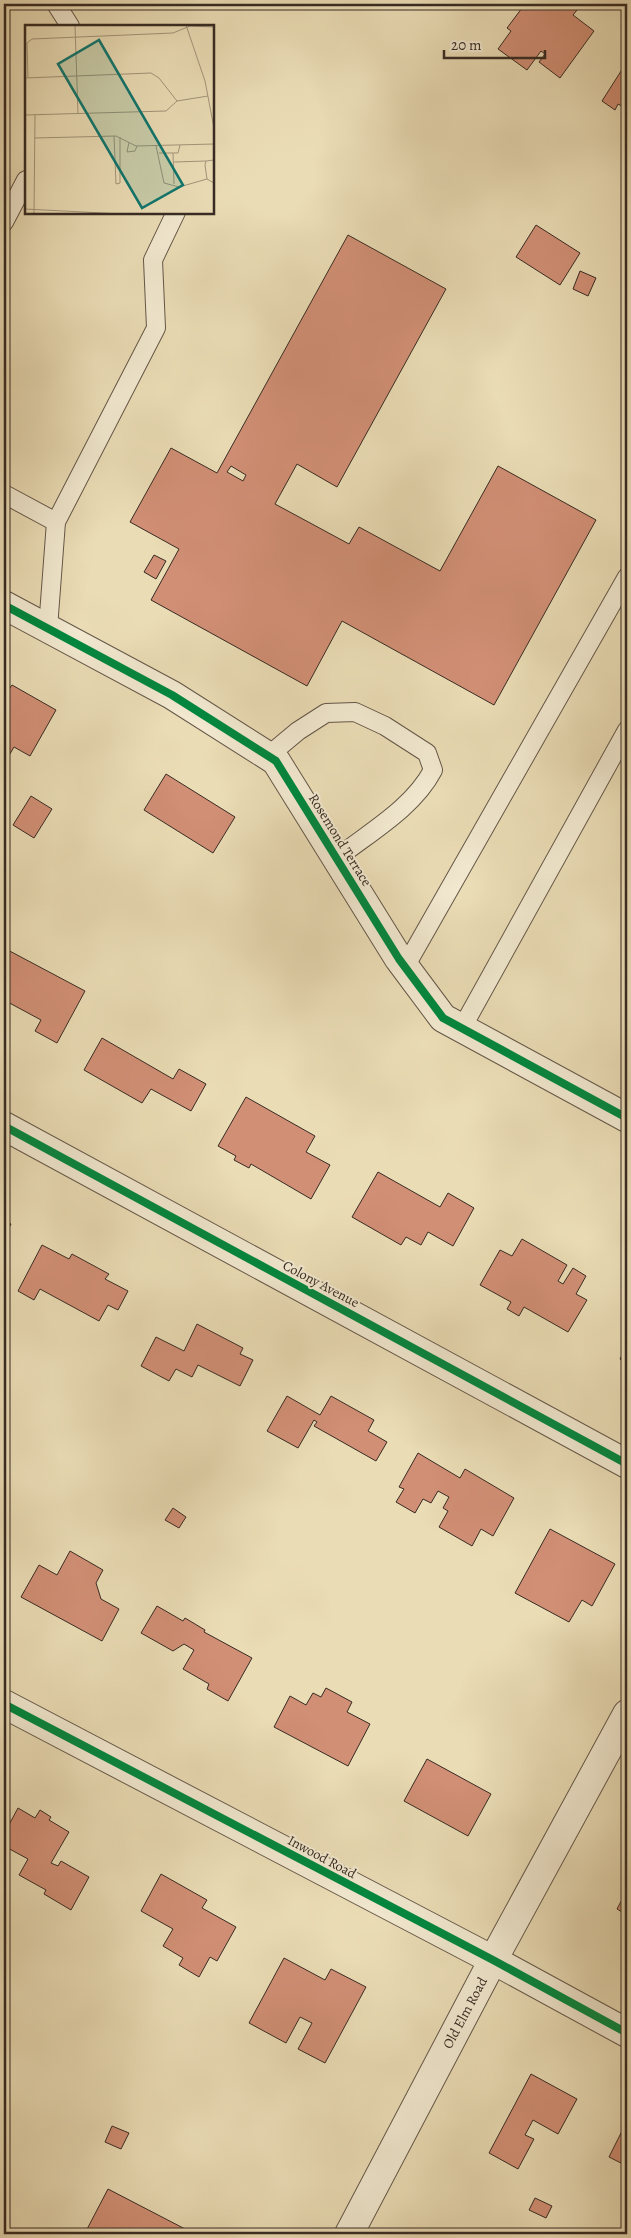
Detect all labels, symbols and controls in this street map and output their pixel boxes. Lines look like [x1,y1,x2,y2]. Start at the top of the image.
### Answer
inset map [25,25,214,214]
scale bar [444,28,545,60]
text: 20 m [451,35,482,55]
street label: Rosemond Terrace [304,790,376,890]
street label: Colony Avenue [279,1256,363,1312]
street label: Inwood Road [284,1831,360,1883]
street label: Old Elm Road [438,1973,492,2052]

